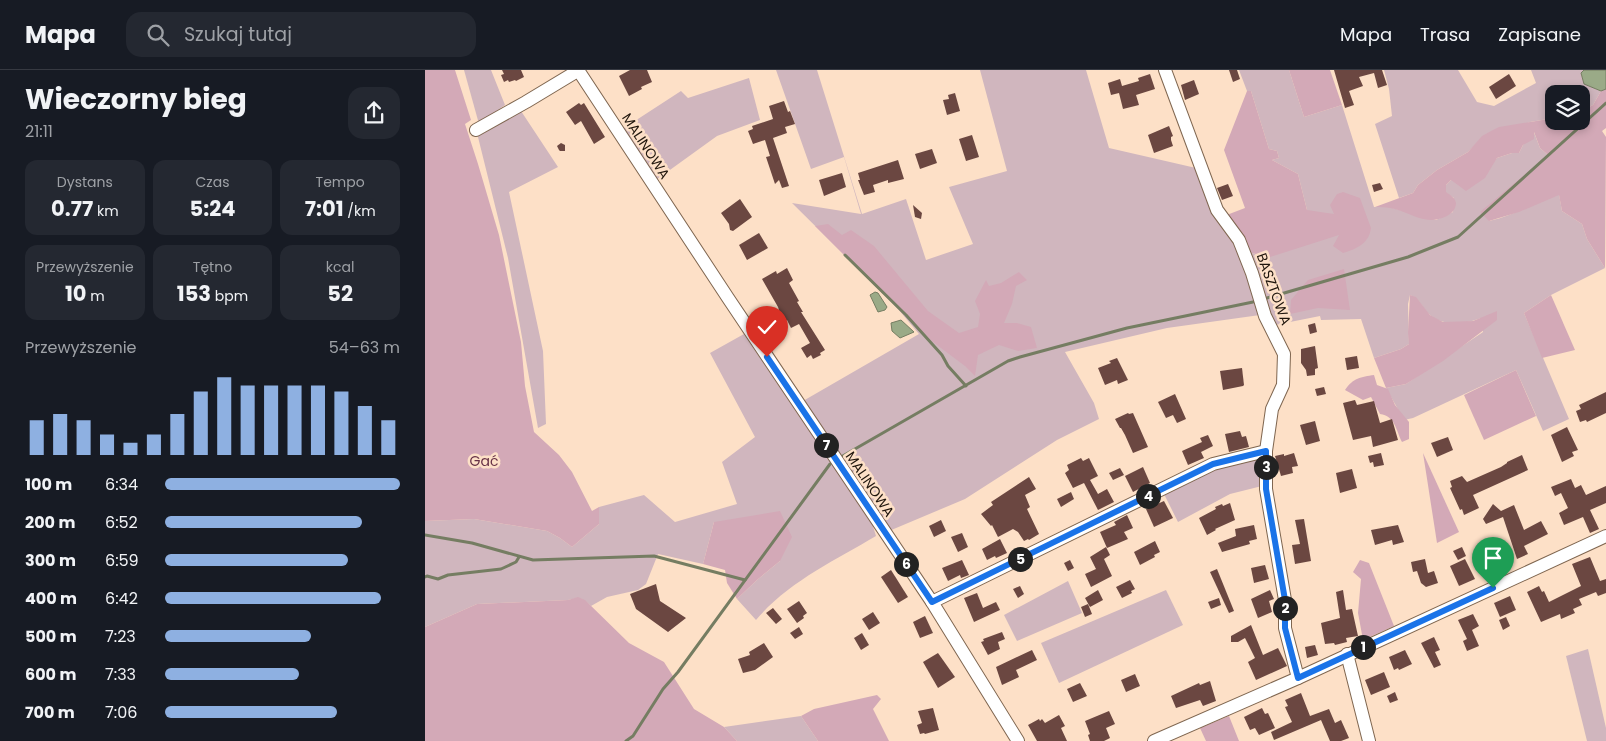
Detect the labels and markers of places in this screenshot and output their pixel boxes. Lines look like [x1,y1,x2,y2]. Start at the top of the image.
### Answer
pin [746,306,788,357]
pin: 7 [813,432,839,458]
pin: 3 [1253,454,1279,480]
pin: 4 [1135,484,1161,508]
pin [1472,537,1514,588]
pin: 5 [1007,546,1033,572]
pin: 6 [893,552,919,576]
pin: 2 [1273,596,1297,620]
pin: 1 [1351,634,1375,660]

